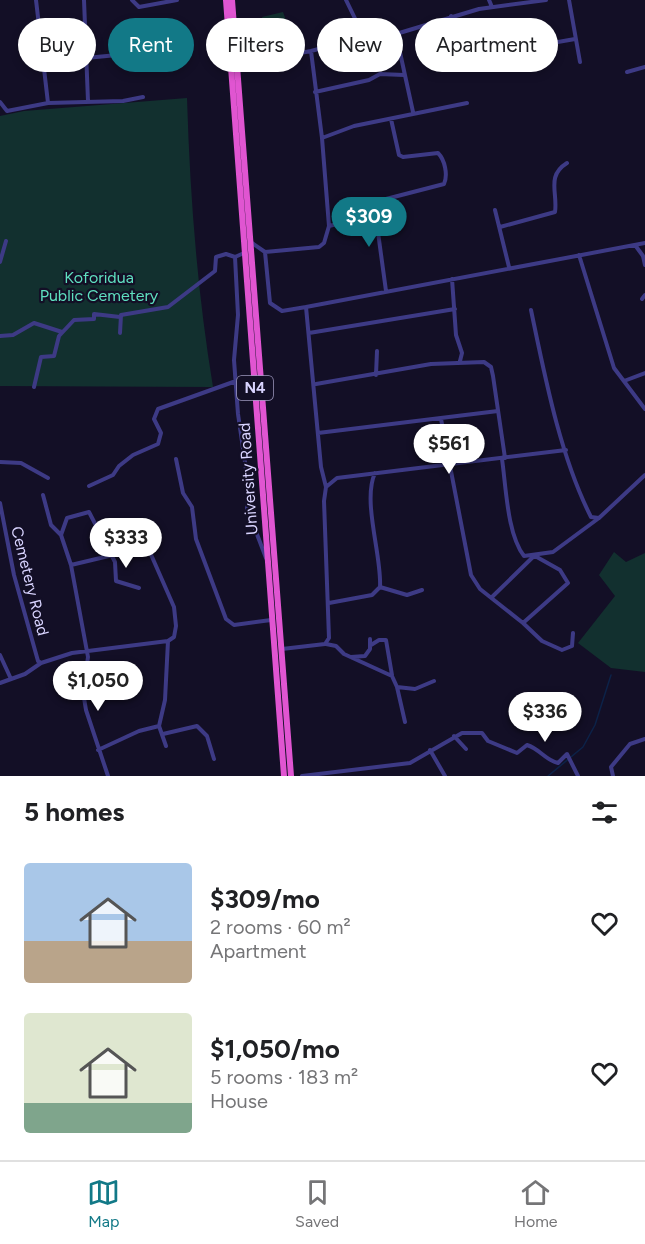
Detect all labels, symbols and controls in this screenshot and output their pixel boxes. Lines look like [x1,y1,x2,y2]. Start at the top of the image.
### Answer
chip: Buy [18,18,96,72]
chip: Rent [108,18,194,72]
chip: Filters [206,18,305,72]
chip: New [317,18,403,72]
chip: Apartment [415,18,558,72]
pin: $309 [333,197,405,248]
text: $309 [346,204,392,228]
park label: Koforidua Public Cemetery [40,268,159,305]
road number: N4 [237,376,273,400]
street label: University Road [235,422,261,536]
pin: $561 [413,424,485,475]
text: $561 [428,431,470,455]
pin: $333 [90,518,162,569]
street label: Cemetery Road [7,524,53,638]
text: $333 [104,525,148,549]
pin: $1,050 [49,661,147,712]
text: $1,050 [67,668,129,692]
pin: $336 [509,692,581,743]
text: $336 [523,699,567,723]
text: 5 homes [24,796,124,828]
icon: filters [588,796,621,829]
text: $309/mo [210,883,320,915]
icon: home [72,887,144,959]
icon: heart [588,907,621,940]
text: 2 rooms · 60 m² [210,915,351,939]
text: Apartment [210,939,307,963]
text: $1,050/mo [210,1033,340,1065]
icon: home [72,1037,144,1109]
icon: heart [588,1057,621,1090]
text: 5 rooms · 183 m² [210,1065,358,1089]
text: House [210,1089,268,1113]
tab: Map [87,1176,120,1231]
tab: Saved [295,1176,339,1231]
tab: Home [514,1176,558,1231]

